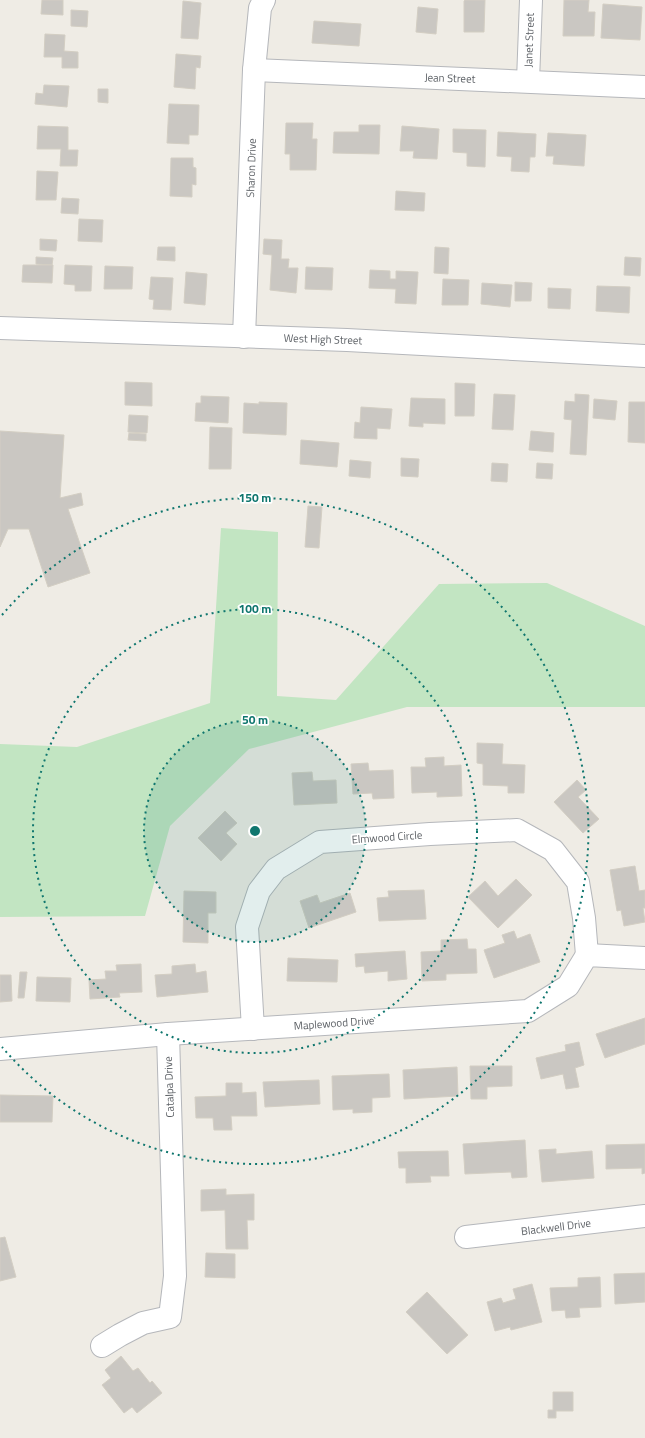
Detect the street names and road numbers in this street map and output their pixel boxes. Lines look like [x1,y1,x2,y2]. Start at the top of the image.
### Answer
street label: Janet Street [520,12,538,68]
street label: Jean Street [424,69,476,87]
street label: Sharon Drive [242,138,260,198]
street label: West High Street [283,330,363,348]
street label: Elmwood Circle [351,827,423,847]
street label: Maplewood Drive [293,1012,375,1034]
street label: Catalpa Drive [160,1056,178,1118]
street label: Blackwell Drive [520,1215,592,1239]

